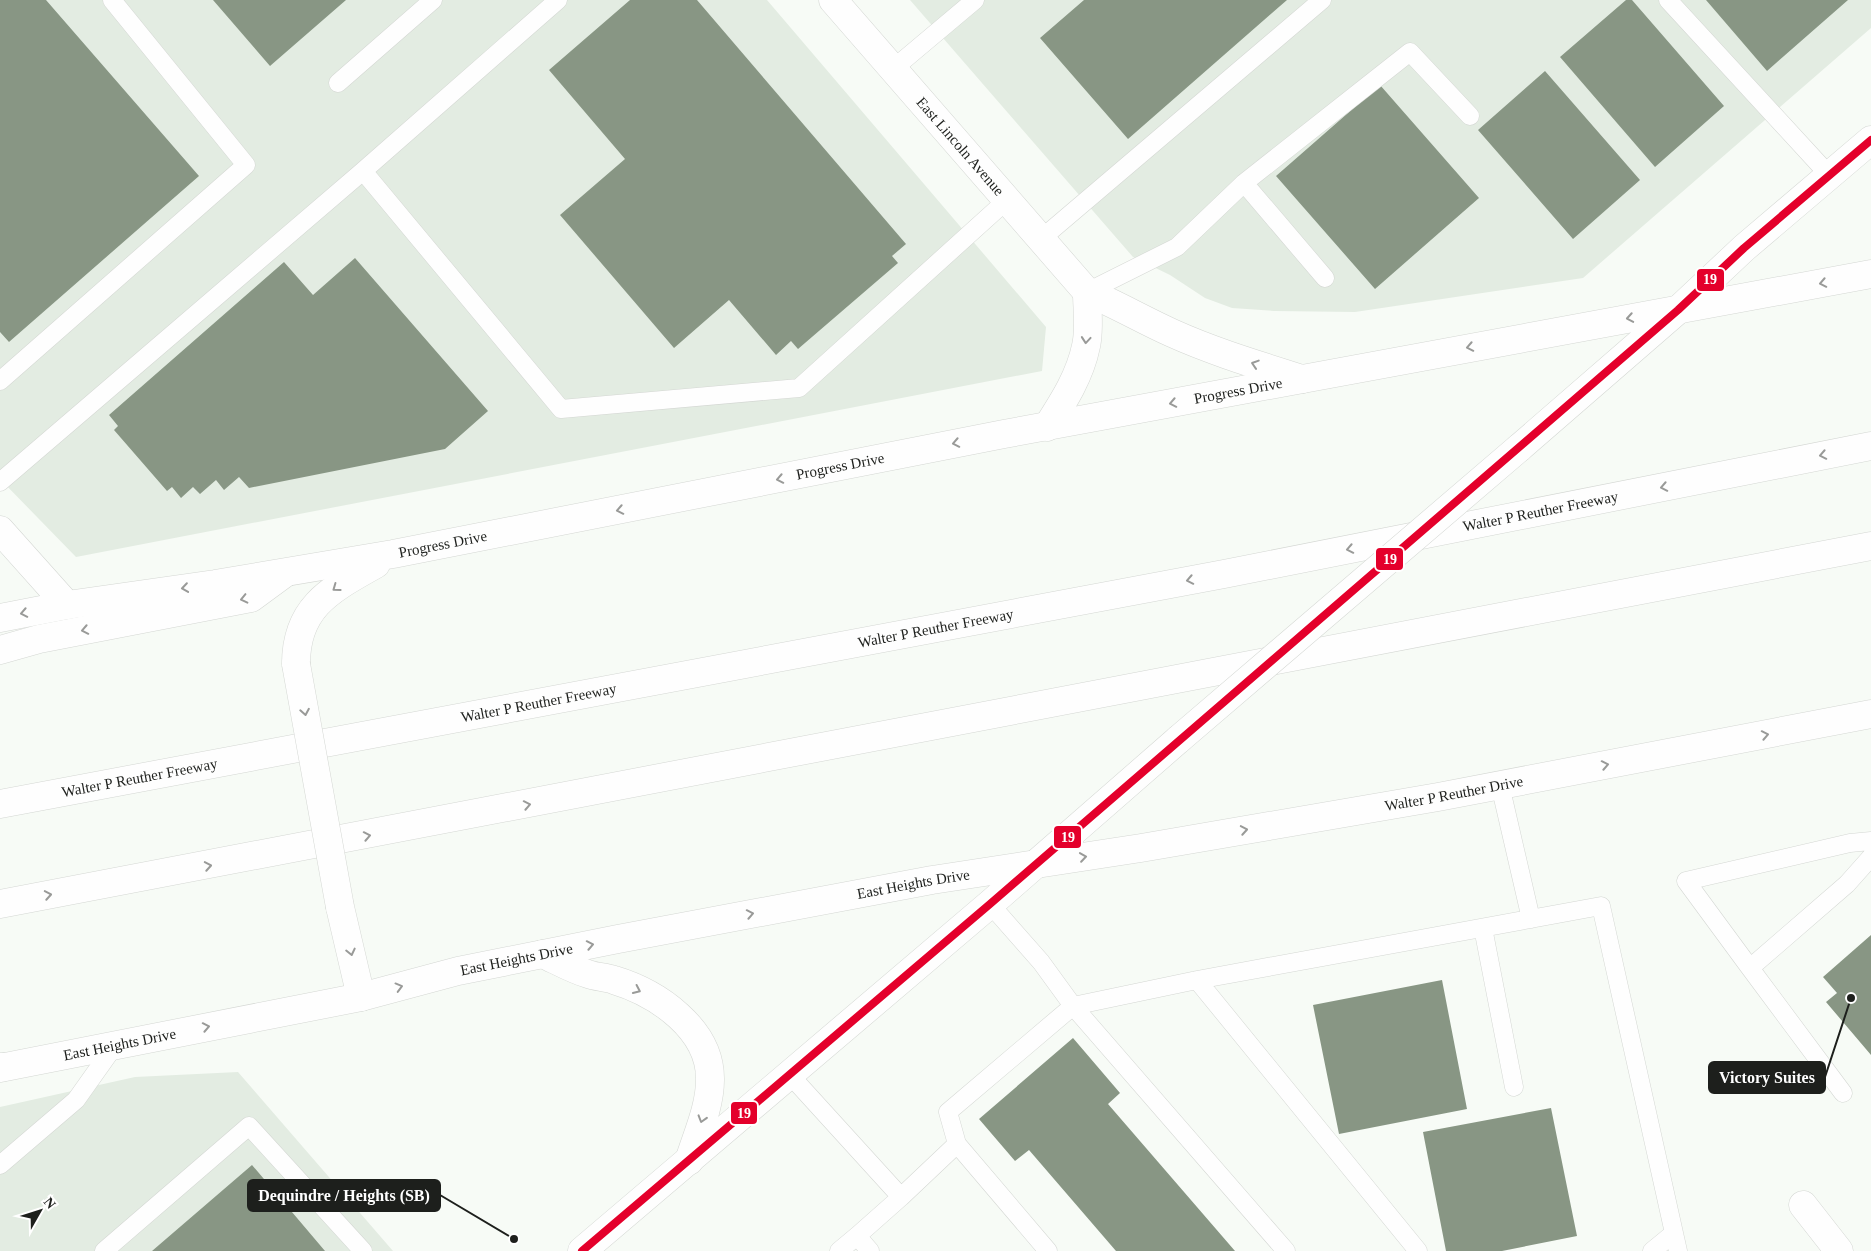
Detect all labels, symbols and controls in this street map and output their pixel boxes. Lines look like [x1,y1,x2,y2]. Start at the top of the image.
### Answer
street label: East Lincoln Avenue [913,94,1008,199]
line badge: 19 [1696,268,1725,292]
text: 19 [1703,272,1717,287]
one-way arrow [1819,277,1828,288]
one-way arrow [1626,313,1635,323]
one-way arrow [1081,337,1092,345]
one-way arrow [1466,341,1475,351]
one-way arrow [1252,360,1260,370]
street label: Progress Drive [1193,375,1284,407]
one-way arrow [1169,398,1178,408]
one-way arrow [952,438,961,448]
one-way arrow [1819,449,1828,460]
street label: Progress Drive [795,450,886,483]
one-way arrow [775,473,784,484]
one-way arrow [1659,481,1668,491]
street label: Walter P Reuther Freeway [1461,488,1620,535]
one-way arrow [616,505,625,515]
street label: Progress Drive [397,528,489,561]
one-way arrow [1345,543,1354,553]
line badge: 19 [1375,547,1404,571]
text: 19 [1383,552,1397,567]
one-way arrow [1186,574,1195,584]
one-way arrow [332,582,342,591]
one-way arrow [180,583,189,593]
one-way arrow [240,593,249,604]
street label: Walter P Reuther Freeway [857,606,1015,651]
one-way arrow [20,608,28,618]
one-way arrow [80,624,89,635]
street label: Walter P Reuther Freeway [459,680,618,725]
one-way arrow [299,707,309,716]
one-way arrow [1760,730,1769,740]
street label: Walter P Reuther Freeway [60,755,219,800]
one-way arrow [1601,761,1610,771]
street label: Walter P Reuther Drive [1383,773,1525,814]
one-way arrow [523,800,531,810]
line badge: 19 [1053,825,1082,849]
one-way arrow [1239,826,1248,836]
text: 19 [1061,830,1075,845]
one-way arrow [363,831,372,841]
one-way arrow [1079,852,1088,862]
one-way arrow [203,861,212,871]
street label: East Heights Drive [856,866,971,902]
one-way arrow [44,890,52,901]
one-way arrow [746,909,754,920]
street label: East Heights Drive [459,940,574,978]
one-way arrow [586,940,595,950]
one-way arrow [345,947,356,956]
one-way arrow [394,982,402,992]
one-way arrow [632,983,641,994]
one-way arrow [201,1022,210,1033]
street label: East Heights Drive [62,1026,178,1063]
callout: Victory Suites [1709,1062,1825,1093]
text: Victory Suites [1719,1069,1815,1087]
line badge: 19 [730,1101,758,1125]
text: 19 [737,1106,751,1121]
one-way arrow [697,1114,707,1122]
callout: Dequindre / Heights (SB) [248,1180,440,1211]
north arrow [15,1186,65,1236]
text: Dequindre / Heights (SB) [258,1187,430,1205]
text: N [41,1194,59,1212]

